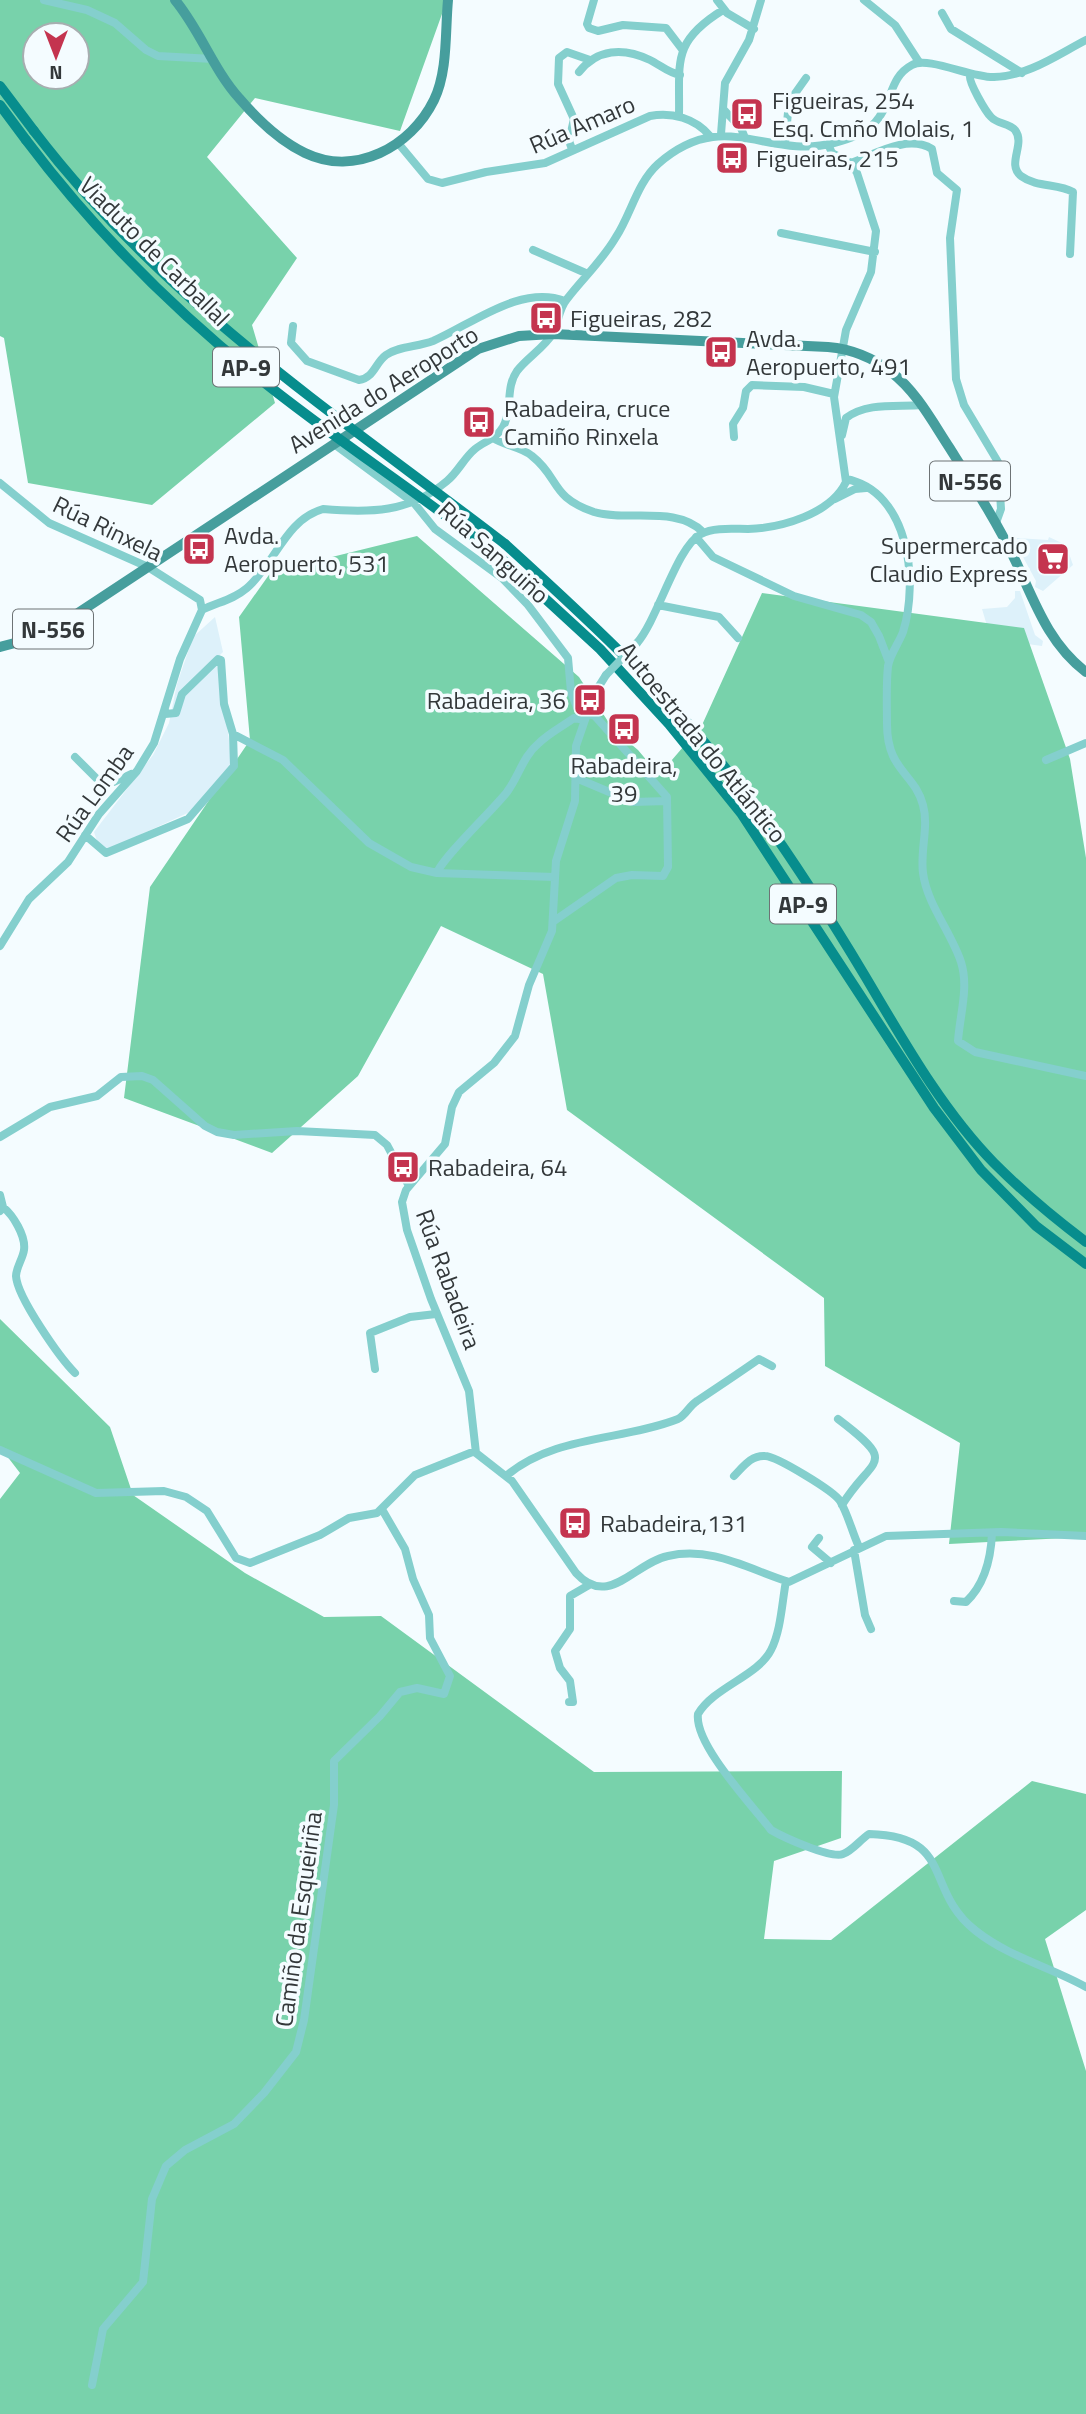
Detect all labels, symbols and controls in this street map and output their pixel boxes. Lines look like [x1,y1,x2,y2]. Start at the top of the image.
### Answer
north arrow [21,21,91,91]
text: N [49,59,63,88]
place label: Figueiras, 254 Esq. Cmño Molais, 1 [772,82,974,146]
street label: Rúa Amaro [523,86,641,162]
bus stop icon: Figueiras, 254 Esq. Cmño Molais, 1 [728,95,766,133]
bus stop icon: Figueiras, 215 [713,139,751,177]
place label: Figueiras, 215 [756,140,899,176]
street label: Viaduto de Carballal [72,168,238,334]
bus stop icon: Figueiras, 282 [527,299,565,337]
place label: Figueiras, 282 [570,300,713,336]
street label: Avenida do Aeroporto [281,316,485,462]
place label: Avda. Aeropuerto, 491 [746,320,911,384]
bus stop icon: Avda. Aeropuerto, 491 [702,333,740,371]
road number: AP-9 [213,348,279,386]
place label: Rabadeira, cruce Camiño Rinxela [504,390,670,454]
bus stop icon: Rabadeira, cruce Camiño Rinxela [460,403,498,441]
road number: N-556 [930,461,1010,500]
street label: Rúa Rinxela [47,486,169,570]
street label: Rúa Sanguiño [430,492,558,612]
place label: Avda. Aeropuerto, 531 [224,517,389,581]
place label: Supermercado Claudio Express [869,527,1028,591]
bus stop icon: Avda. Aeropuerto, 531 [180,530,218,568]
supermarket icon: Supermercado Claudio Express [1034,540,1072,578]
road number: N-556 [13,610,93,649]
street label: Autoestrada do Atlántico [610,633,796,851]
bus stop icon: Rabadeira, 36 [571,681,609,719]
place label: Rabadeira, 36 [427,682,566,718]
bus stop icon: Rabadeira, 39 [605,710,643,748]
street label: Rúa Lomba [46,736,142,850]
place label: Rabadeira, 39 [570,747,678,811]
road number: AP-9 [770,884,836,923]
bus stop icon: Rabadeira, 64 [384,1148,422,1186]
place label: Rabadeira, 64 [428,1149,567,1185]
street label: Rúa Rabadeira [407,1204,491,1354]
bus stop icon: Rabadeira,131 [556,1504,594,1542]
place label: Rabadeira,131 [600,1505,748,1541]
street label: Camiño da Esqueiriña [265,1809,331,2029]

